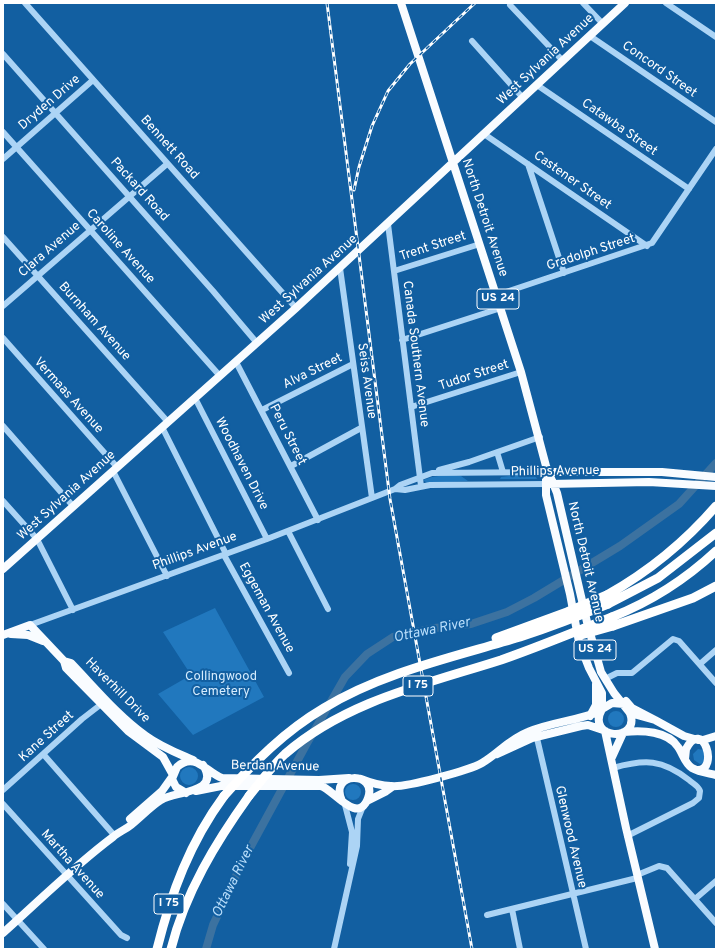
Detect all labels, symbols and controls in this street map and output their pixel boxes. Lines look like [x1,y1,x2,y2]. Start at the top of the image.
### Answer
street label: West Sylvania Avenue [494,11,598,109]
street label: Concord Street [619,38,699,102]
street label: Dryden Drive [16,72,84,134]
street label: Catawba Street [578,96,660,160]
street label: Bennett Road [136,113,202,183]
street label: Castener Street [530,148,614,214]
street label: Packard Road [106,155,172,225]
street label: North Detroit Avenue [458,157,510,279]
street label: Caroline Avenue [82,206,158,288]
street label: Clara Avenue [16,219,84,281]
street label: Trent Street [398,229,468,265]
street label: Gradolph Street [545,231,637,275]
street label: West Sylvania Avenue [257,232,361,328]
street label: Burnham Avenue [55,280,133,364]
street label: Canada Southern Avenue [398,280,432,428]
road number: US 24 [477,289,519,309]
street label: Seiss Avenue [353,342,379,420]
street label: Alva Street [281,351,345,393]
street label: Vermaas Avenue [30,355,106,437]
street label: Tudor Street [437,357,511,395]
street label: Peru Street [265,402,309,468]
street label: Woodhaven Drive [211,415,271,513]
street label: West Sylvania Avenue [15,448,119,544]
street label: Phillips Avenue [510,463,600,481]
street label: North Detroit Avenue [564,500,606,624]
street label: Phillips Avenue [151,529,239,575]
street label: Eggeman Avenue [235,560,297,656]
water label: Ottawa River [392,615,472,647]
road number: US 24 [574,640,616,660]
street label: Haverhill Drive [81,655,153,727]
park label: Collingwood Cemetery [185,669,257,700]
road number: I 75 [403,676,433,696]
street label: Kane Street [16,708,78,766]
street label: Berdan Avenue [231,758,319,776]
street label: Glenwood Avenue [551,784,589,890]
street label: Martha Avenue [37,827,107,903]
water label: Ottawa River [209,843,259,921]
road number: I 75 [154,894,184,914]

